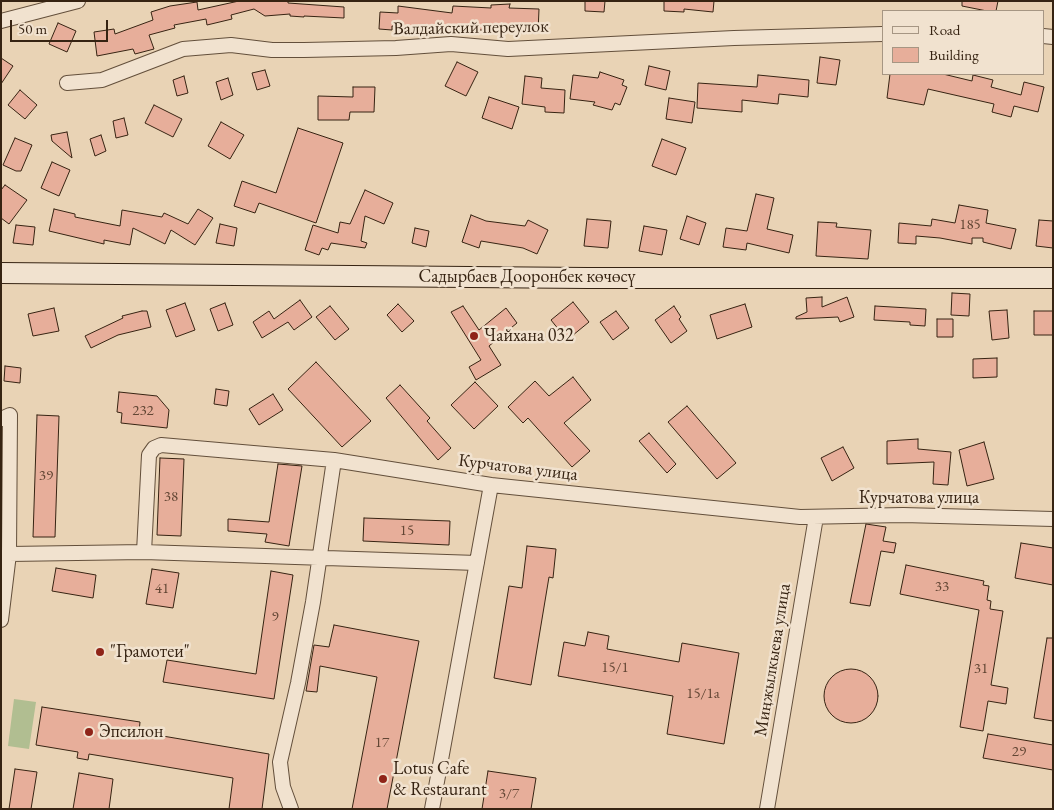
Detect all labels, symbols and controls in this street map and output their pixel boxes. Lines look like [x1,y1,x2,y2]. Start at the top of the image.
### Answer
scale bar [12,10,110,42]
legend [882,10,1044,75]
street label: Валдайский переулок [393,16,549,40]
text: 50 m [18,19,47,38]
text: Road [929,20,960,39]
text: Building [929,45,979,64]
house number: 185 [959,216,981,234]
street label: Садырбаев Дооронбек көчөсү [419,266,635,288]
place label: Чайхана 032 [484,325,574,347]
marker: Чайхана 032 [468,330,480,342]
house number: 232 [132,402,154,420]
street label: Курчатова улица [457,450,579,486]
house number: 39 [39,467,53,485]
street label: Курчатова улица [859,487,979,509]
house number: 38 [164,488,178,506]
house number: 15 [400,522,414,540]
house number: 33 [935,578,949,596]
house number: 41 [155,580,169,598]
street label: Миңжылкыева улица [750,582,796,738]
house number: 9 [271,608,279,626]
place label: "Грамотеи" [110,641,190,663]
marker: "Грамотеи" [94,646,106,658]
house number: 15/1 [601,659,629,677]
house number: 31 [974,660,988,678]
house number: 15/1а [686,685,720,703]
place label: Эпсилон [99,721,163,743]
marker: Эпсилон [83,726,95,738]
house number: 17 [375,734,389,752]
house number: 29 [1012,743,1026,761]
place label: Lotus Cafe & Restaurant [393,758,487,801]
marker: Lotus Cafe & Restaurant [377,773,389,785]
house number: 3/7 [499,785,519,803]

